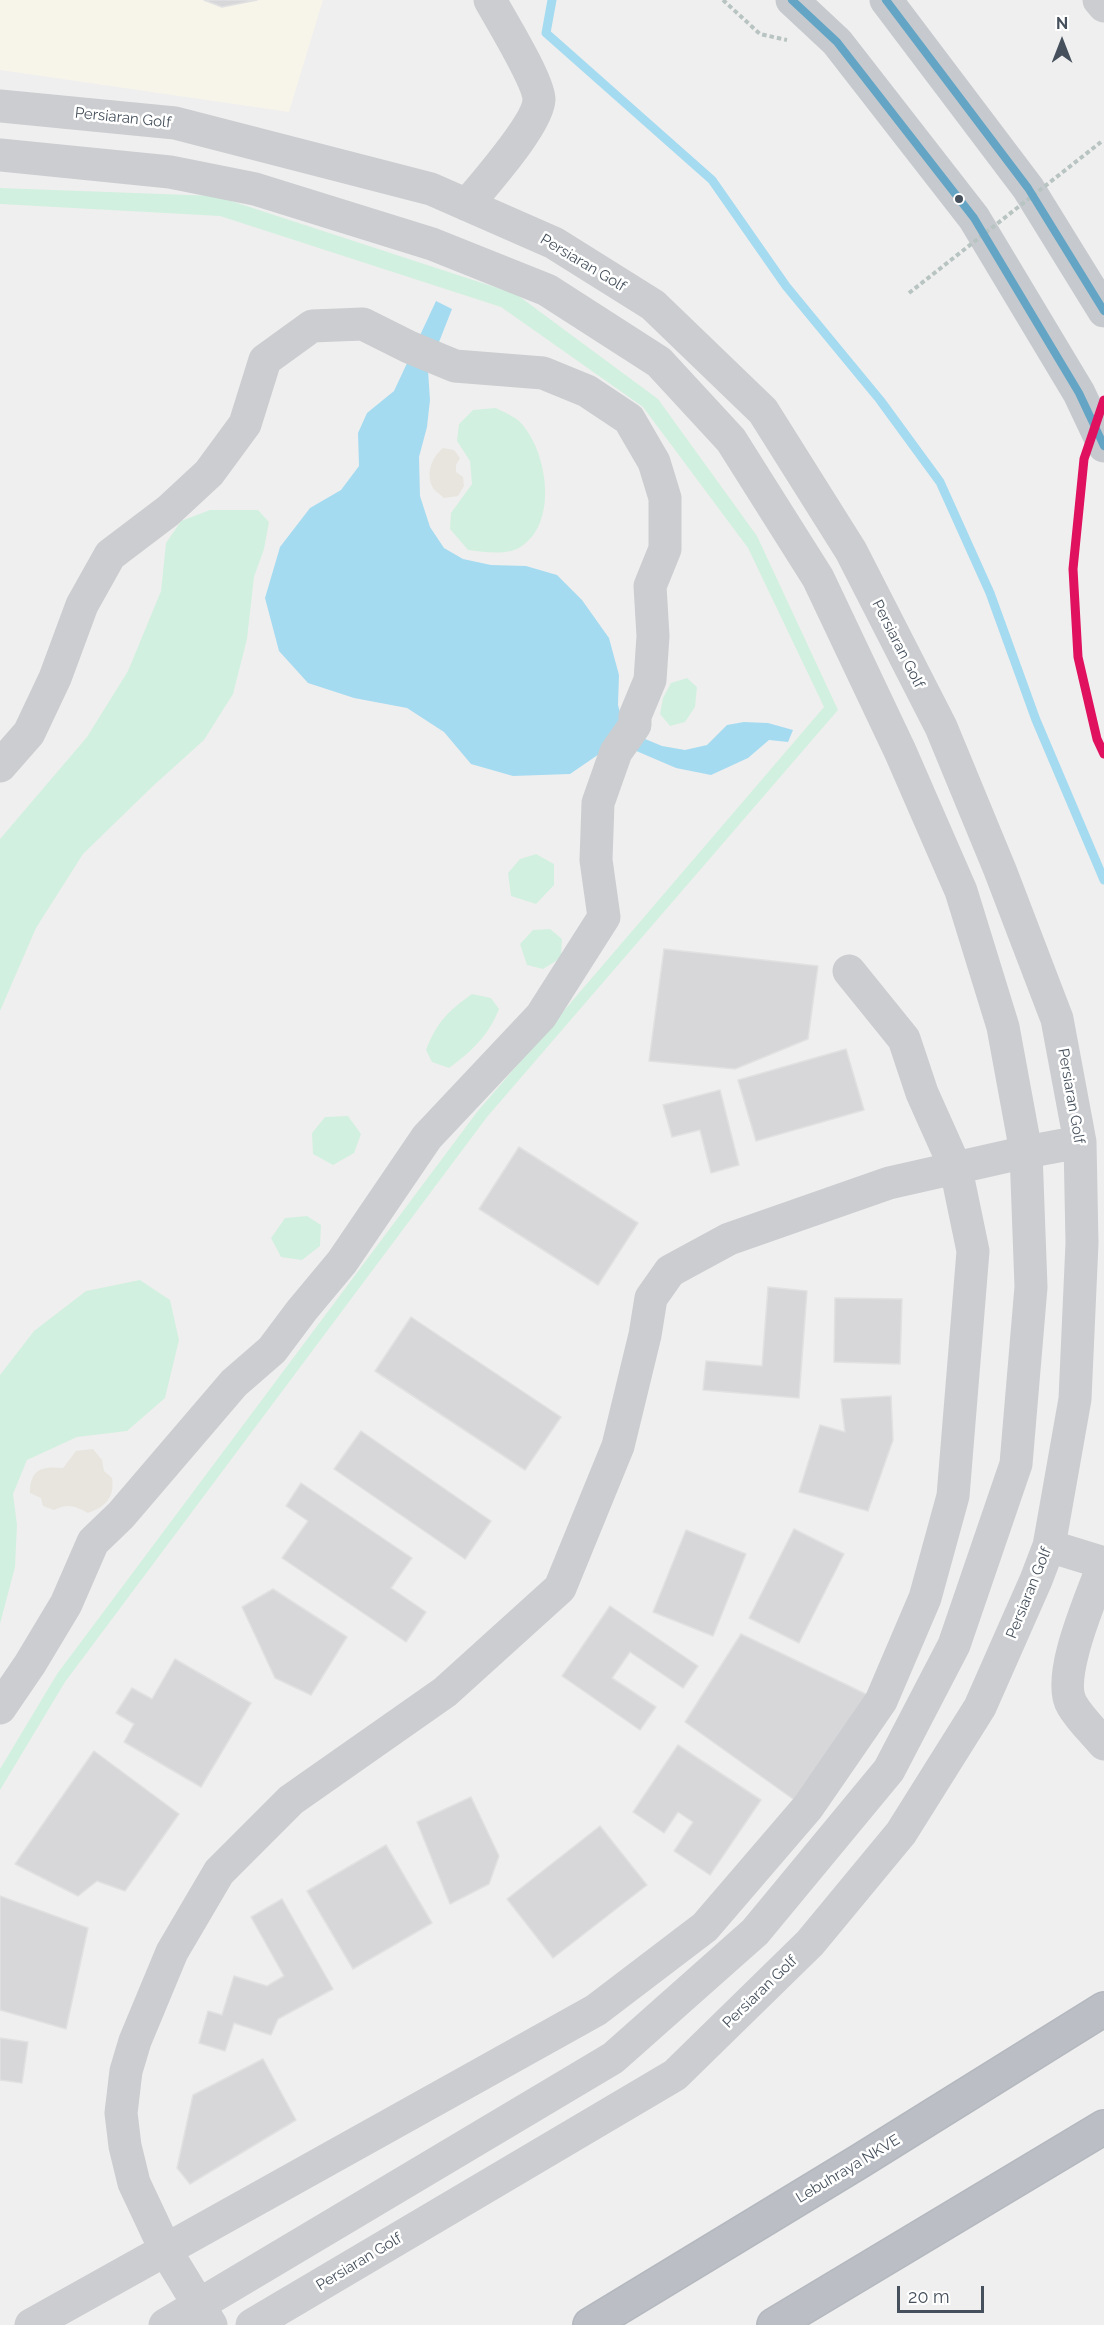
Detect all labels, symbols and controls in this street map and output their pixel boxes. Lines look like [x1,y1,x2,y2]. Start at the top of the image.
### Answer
north arrow [1032,12,1092,72]
text: N [1056,14,1068,33]
street label: Persiaran Golf [74,104,172,132]
unlabelled marker [953,193,965,205]
street label: Persiaran Golf [537,230,629,296]
street label: Persiaran Golf [868,597,928,691]
street label: Persiaran Golf [1054,1047,1088,1145]
street label: Persiaran Golf [1003,1545,1055,1641]
street label: Persiaran Golf [719,1952,801,2032]
street label: Lebuhraya NKVE [793,2131,903,2207]
street label: Persiaran Golf [313,2229,405,2295]
scale bar [900,2274,987,2312]
text: 20 m [908,2286,950,2307]

